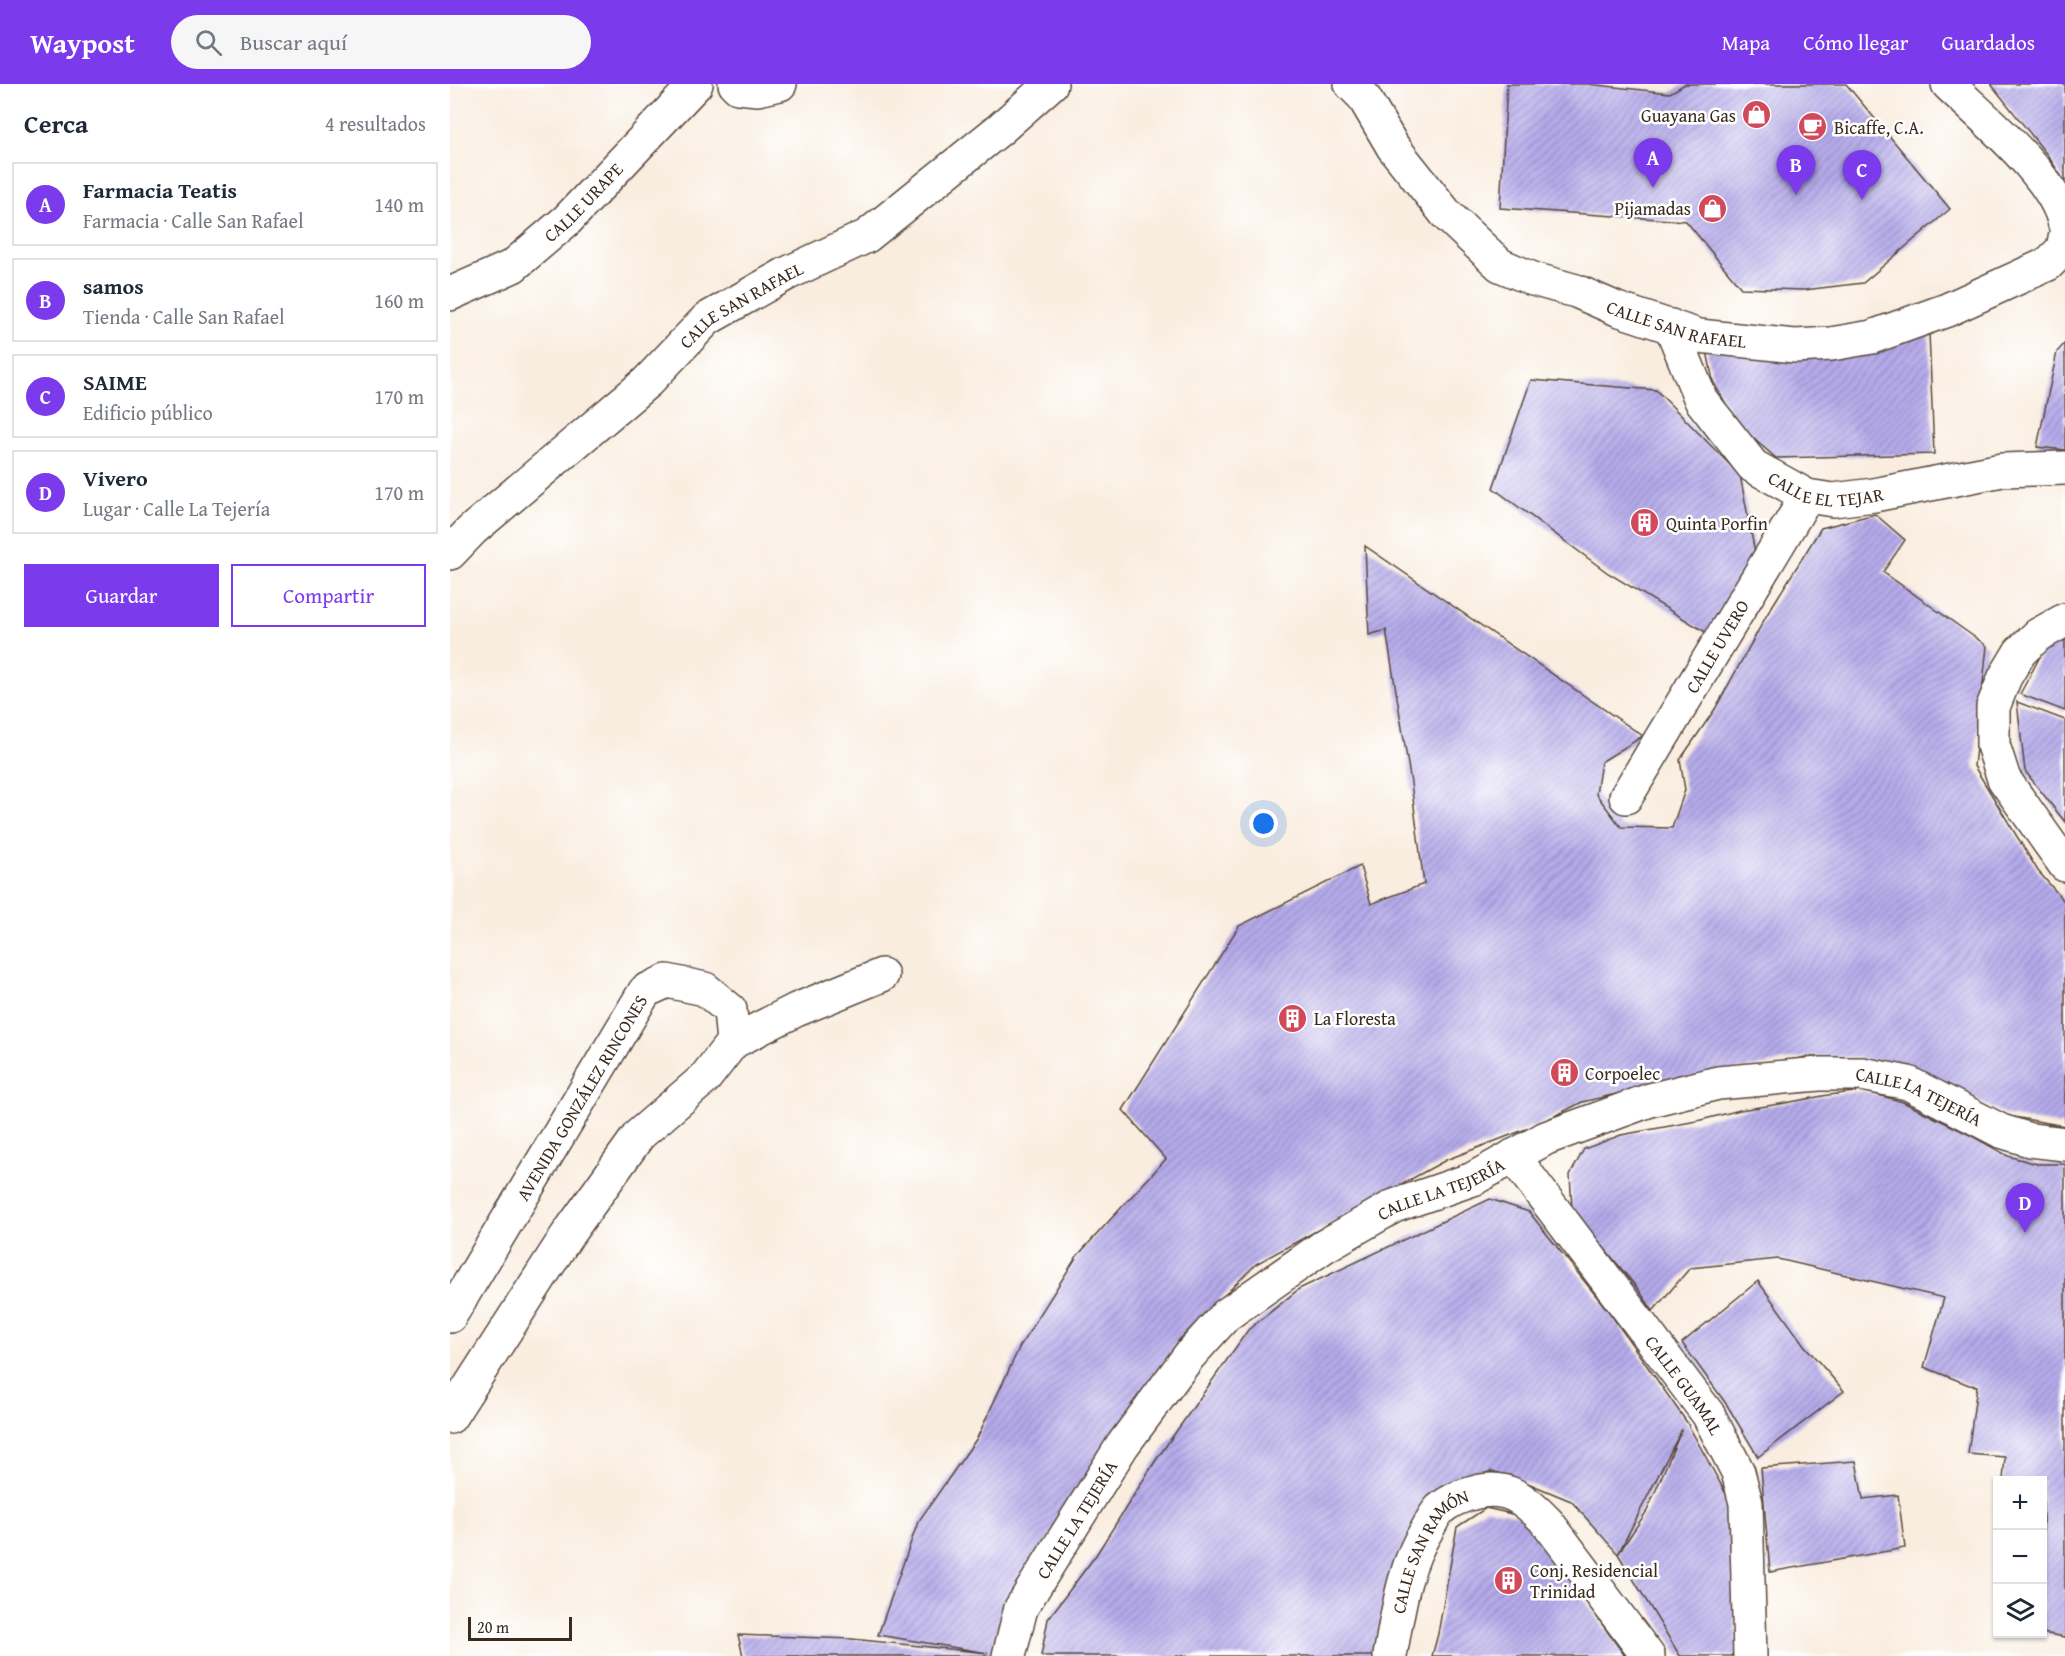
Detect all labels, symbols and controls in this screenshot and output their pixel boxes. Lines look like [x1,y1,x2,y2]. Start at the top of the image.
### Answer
search box [171,15,591,69]
text: Waypost [30,22,135,63]
icon: search [192,26,225,59]
text: Buscar aquí [240,26,347,58]
text: Mapa [1722,27,1770,58]
text: Cómo llegar [1803,27,1908,58]
text: Guardados [1941,27,2035,58]
shop icon: Guayana Gas [1741,99,1773,131]
place label: Guayana Gas [1641,102,1736,129]
text: Cerca [24,104,88,143]
text: 4 resultados [325,109,426,138]
cafe icon: Bicaffe, C.A. [1797,111,1829,143]
place label: Bicaffe, C.A. [1834,114,1924,141]
pin: A [1634,138,1672,188]
pin: B [1776,146,1816,195]
pin: C [1842,150,1882,200]
street label: CALLE URAPE [537,156,629,248]
text: Farmacia Teatis [83,174,237,206]
text: A [39,190,52,219]
text: 140 m [374,190,424,219]
shop icon: Pijamadas [1696,192,1728,224]
place label: Pijamadas [1614,195,1691,222]
text: Farmacia · Calle San Rafael [83,206,304,235]
street label: CALLE SAN RAFAEL [672,254,807,354]
text: samos [83,270,144,302]
text: B [39,286,52,315]
text: 160 m [374,286,424,315]
street label: CALLE SAN RAFAEL [1602,293,1748,354]
text: Tienda · Calle San Rafael [83,302,285,331]
text: SAIME [83,366,147,398]
text: C [40,382,51,411]
text: 170 m [374,382,424,411]
text: Edificio público [83,398,213,427]
text: Vivero [83,462,148,494]
street label: CALLE EL TEJAR [1764,464,1886,513]
text: D [39,478,52,507]
text: 170 m [374,478,424,507]
text: Lugar · Calle La Tejería [83,494,270,523]
building icon: Quinta Porfin [1629,507,1661,539]
place label: Quinta Porfin [1666,510,1768,537]
button: Guardar [24,564,219,627]
button: Compartir [231,564,426,627]
street label: CALLE UVERO [1678,594,1755,698]
your location [1249,809,1278,838]
street label: AVENIDA GONZÁLEZ RINCONES [509,989,654,1206]
building icon: La Floresta [1277,1002,1309,1034]
place label: La Floresta [1314,1005,1396,1032]
building icon: Corpoelec [1548,1057,1580,1089]
place label: Corpoelec [1585,1060,1660,1087]
street label: CALLE LA TEJERÍA [1856,1061,1987,1133]
street label: CALLE LA TEJERÍA [1372,1151,1509,1227]
pin: D [2006,1184,2044,1233]
street label: CALLE GUAMAL [1639,1329,1730,1439]
street label: CALLE LA TEJERÍA [1029,1455,1124,1584]
map controls [1993,1476,2047,1638]
button: + [1993,1476,2047,1530]
street label: CALLE SAN RAMÓN [1384,1482,1473,1616]
button: − [1993,1530,2047,1584]
place label: Conj. Residencial Trinidad [1530,1557,1658,1605]
building icon: Conj. Residencial Trinidad [1493,1564,1525,1596]
button: layers [1993,1584,2047,1638]
scale bar [468,1614,572,1642]
text: 20 m [477,1615,509,1639]

